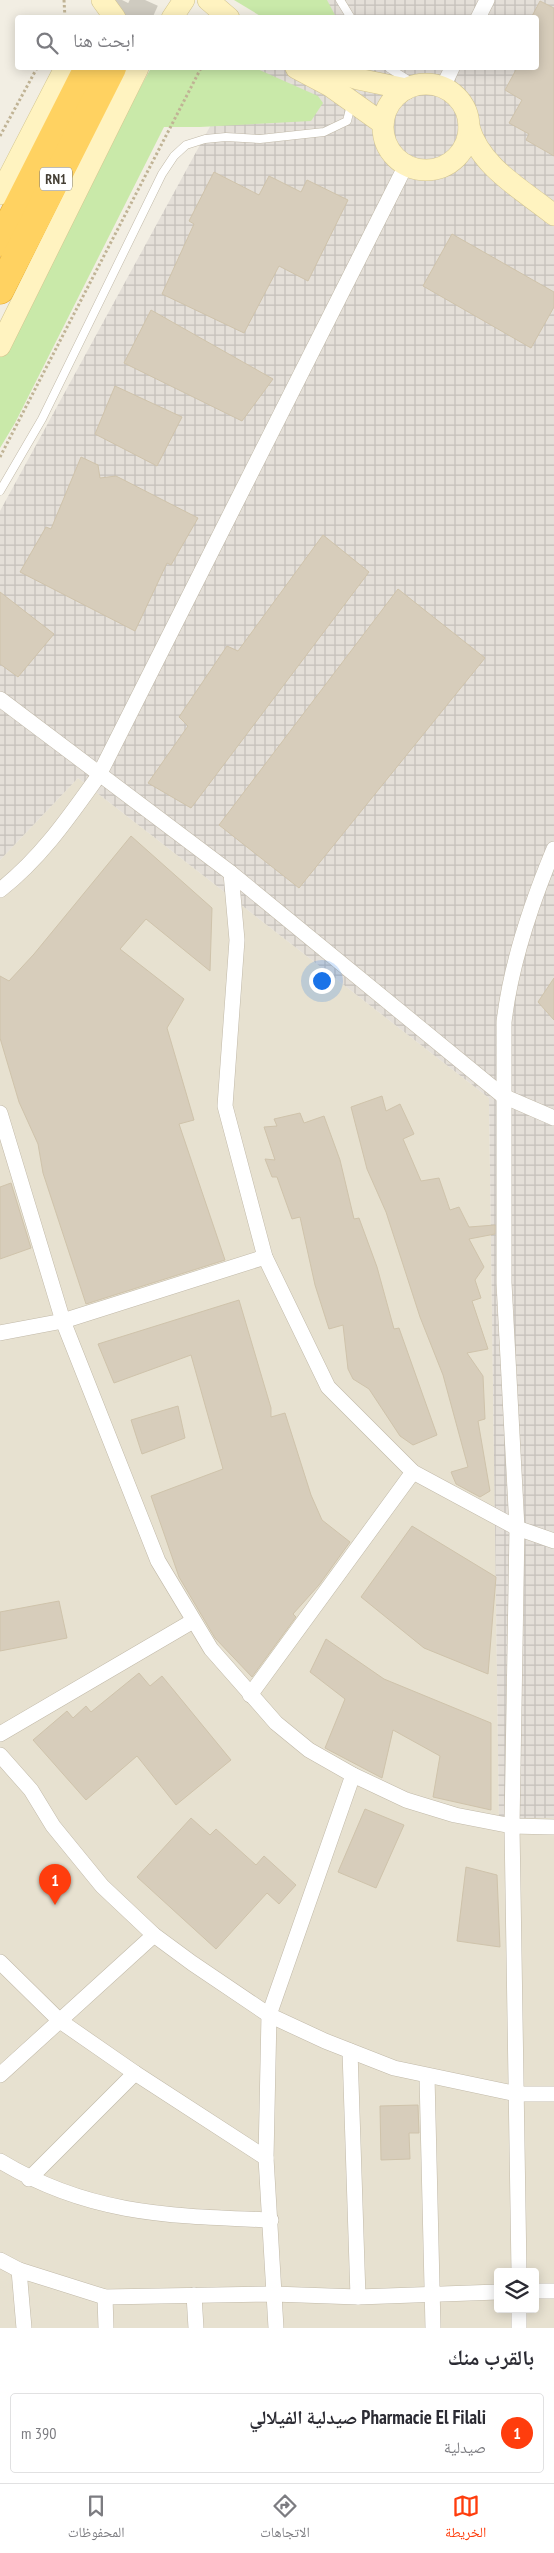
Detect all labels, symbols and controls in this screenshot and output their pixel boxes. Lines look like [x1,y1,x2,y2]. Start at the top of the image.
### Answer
search box [15,15,539,70]
text: ابحث هنا [73,28,135,52]
icon: search [33,29,61,57]
road number: RN1 [40,168,72,190]
your location [309,968,335,994]
pin: 1 [39,1864,71,1905]
map controls [494,2268,539,2313]
button: layers [494,2268,539,2313]
text: بالقرب منك [448,2344,534,2371]
text: Pharmacie El Filali صيدلية الفيلالي [249,2405,486,2429]
text: 390 m [21,2423,56,2443]
text: 1 [513,2423,521,2443]
text: صيدلية [444,2437,486,2457]
tab: المحفوظات [68,2492,125,2546]
tab: الاتجاهات [260,2492,310,2546]
tab: الخريطة [445,2492,486,2546]

